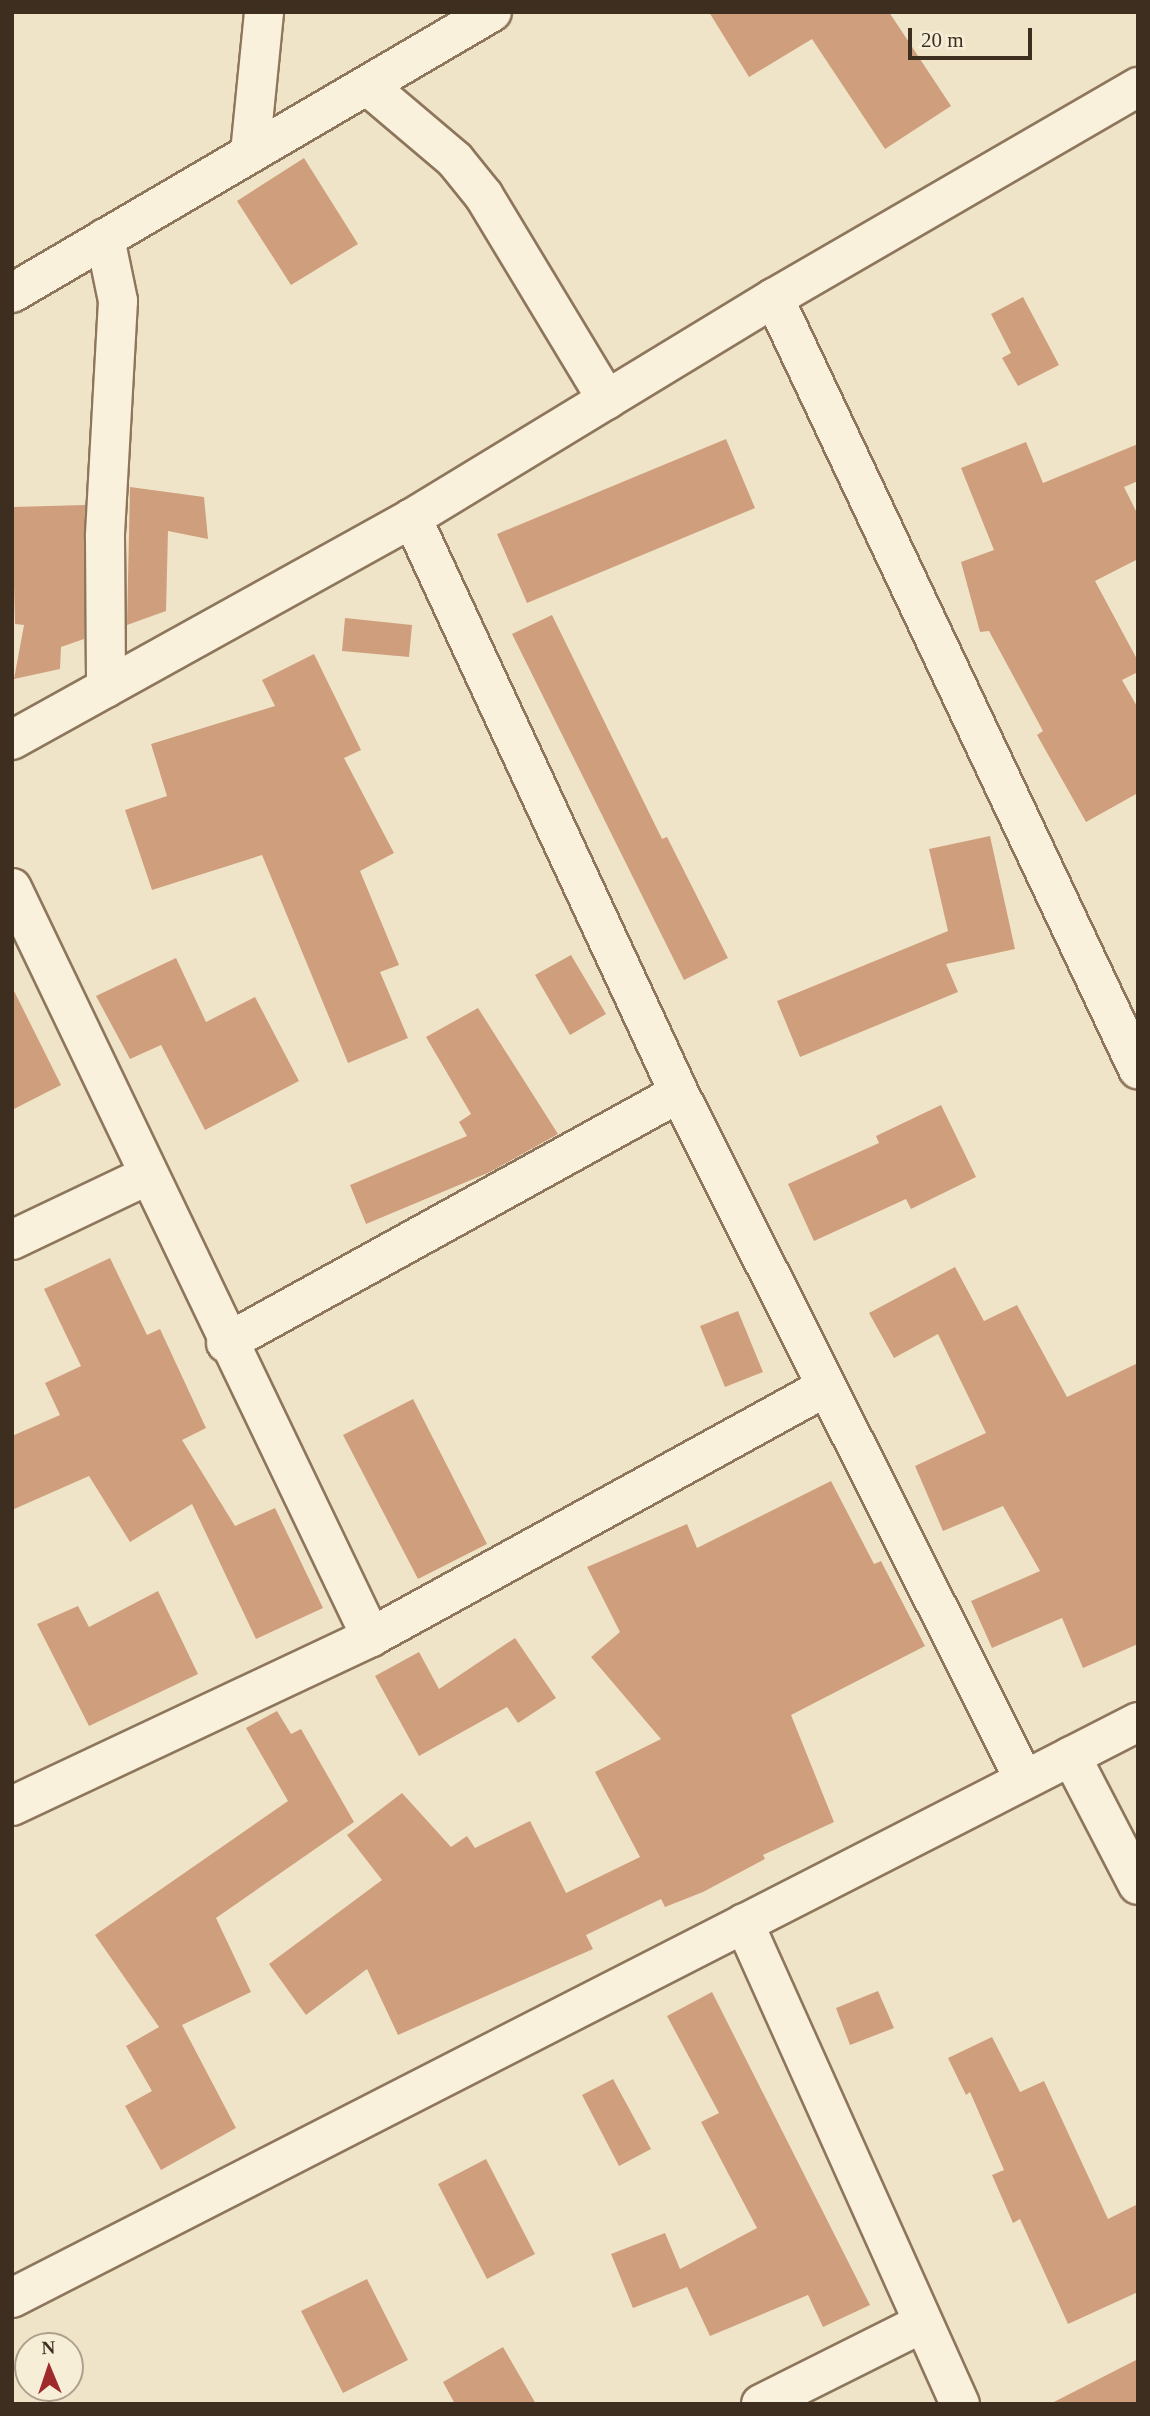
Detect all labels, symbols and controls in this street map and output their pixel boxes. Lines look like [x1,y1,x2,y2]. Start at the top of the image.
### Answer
scale bar [912,14,1036,58]
text: 20 m [921,28,964,52]
north arrow [14,2332,84,2402]
text: N [41,2337,56,2358]

